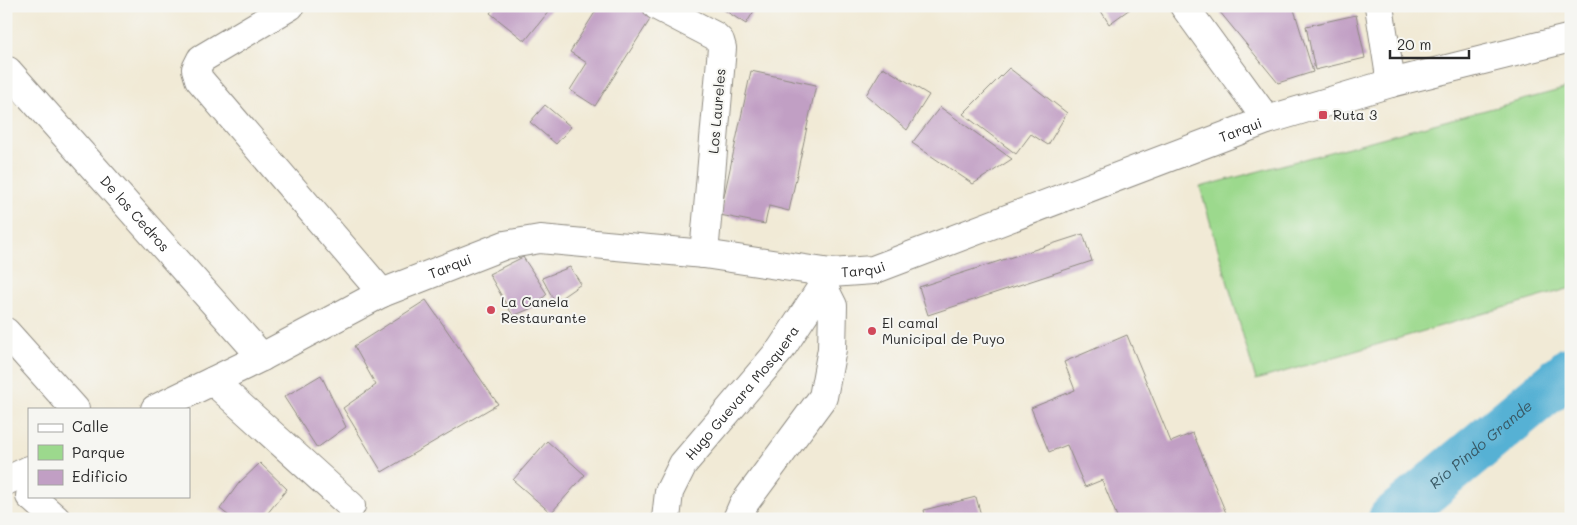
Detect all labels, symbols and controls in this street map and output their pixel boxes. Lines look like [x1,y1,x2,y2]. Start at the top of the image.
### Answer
scale bar [1390,28,1468,60]
text: 20 m [1397,34,1431,54]
street label: Los Laureles [703,68,730,154]
place label: Ruta 3 [1333,105,1377,124]
marker: Ruta 3 [1317,109,1329,121]
street label: Tarqui [1216,113,1265,146]
street label: De los Cedros [96,171,174,256]
street label: Tarqui [426,249,474,283]
street label: Tarqui [840,256,888,281]
place label: La Canela Restaurante [501,292,586,327]
marker: La Canela Restaurante [485,304,497,316]
place label: El camal Municipal de Puyo [882,313,1005,348]
street label: Hugo Guevara Mosquera [681,322,803,464]
marker: El camal Municipal de Puyo [866,325,878,337]
water label: Río Pindo Grande [1425,395,1536,493]
legend [28,408,190,498]
text: Calle [72,416,109,436]
text: Parque [72,442,125,462]
text: Edificio [72,466,128,486]

